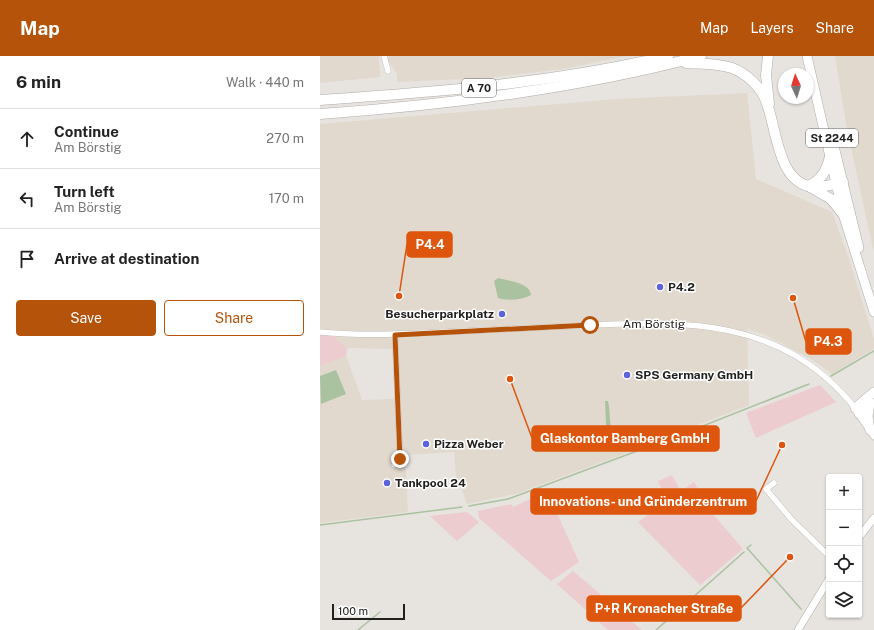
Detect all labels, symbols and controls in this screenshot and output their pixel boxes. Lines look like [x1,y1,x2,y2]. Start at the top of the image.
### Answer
text: Map [20,17,60,39]
text: Map [700,20,728,36]
text: Layers [750,20,794,36]
text: Share [816,20,854,36]
north arrow [778,68,814,104]
text: 6 min [16,72,61,92]
text: Walk · 440 m [226,75,304,90]
road number: A 70 [462,79,496,97]
text: Continue [54,123,119,140]
icon: ahead [16,128,38,150]
road number: St 2244 [806,129,858,147]
text: 270 m [266,131,304,146]
text: Am Börstig [54,140,122,155]
text: Turn left [54,183,115,200]
icon: left [16,188,38,210]
text: 170 m [269,191,304,206]
text: Am Börstig [54,200,122,215]
callout: P4.4 [407,232,452,257]
text: P4.4 [415,237,445,252]
icon: arrive [16,248,38,270]
text: Arrive at destination [54,250,199,267]
place label: P4.2 [668,280,695,294]
marker: P4.2 [655,282,665,292]
button: Save [16,300,156,336]
button: Share [164,300,304,336]
place label: Besucherparkplatz [385,307,494,321]
marker: Besucherparkplatz [497,309,507,319]
route start [581,316,599,334]
street label: Am Börstig [623,317,685,331]
callout: P4.3 [806,329,851,354]
text: P4.3 [813,334,843,349]
place label: SPS Germany GmbH [635,368,753,382]
marker: SPS Germany GmbH [622,370,632,380]
callout: Glaskontor Bamberg GmbH [532,426,719,451]
text: Glaskontor Bamberg GmbH [540,431,710,446]
place label: Pizza Weber [434,437,504,451]
marker: Pizza Weber [421,439,431,449]
route end [391,450,409,468]
map controls [826,474,862,618]
button: + [826,474,862,510]
place label: Tankpool 24 [395,476,466,490]
marker: Tankpool 24 [382,478,392,488]
callout: Innovations- und Gründerzentrum [531,489,756,514]
text: Innovations- und Gründerzentrum [539,494,747,509]
button: − [826,510,862,546]
button: locate [826,546,862,582]
button: layers [826,582,862,618]
callout: P+R Kronacher Straße [587,596,741,621]
text: P+R Kronacher Straße [595,601,733,616]
scale bar [332,602,405,621]
text: 100 m [338,605,368,617]

